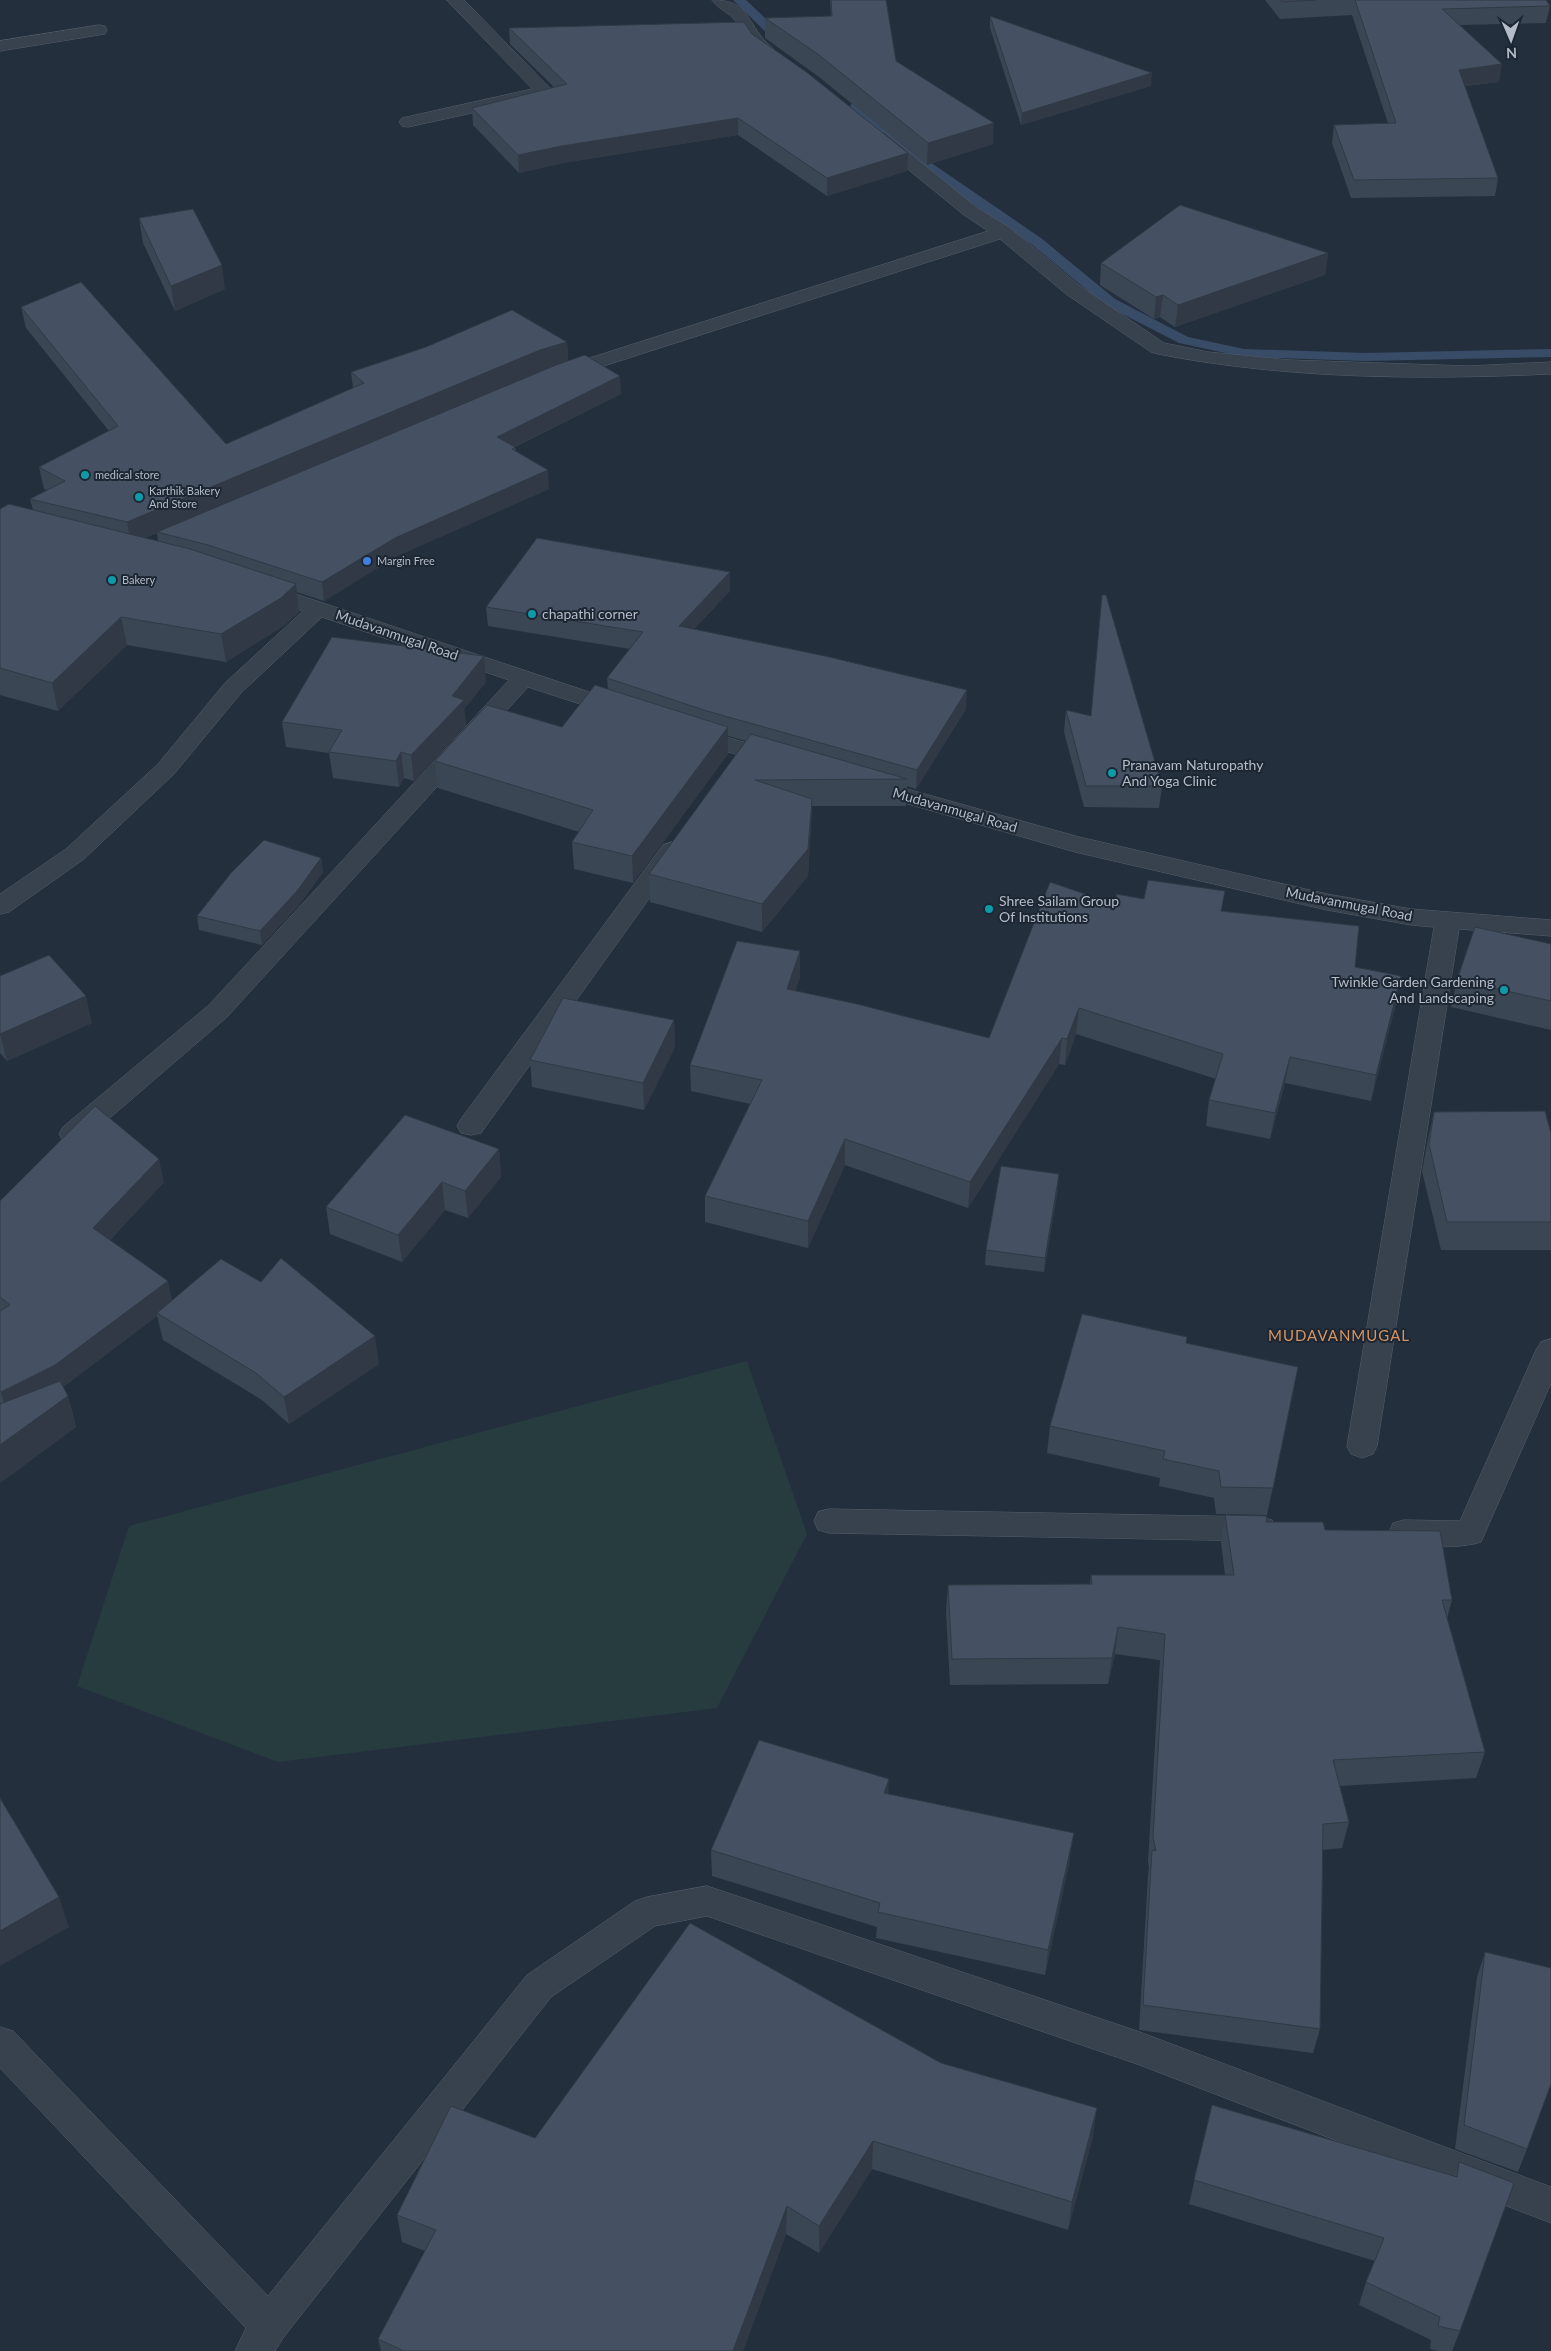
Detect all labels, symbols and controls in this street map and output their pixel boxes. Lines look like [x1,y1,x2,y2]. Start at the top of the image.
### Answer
north arrow [1486,15,1536,65]
text: N [1506,45,1517,62]
place label: medical store [95,468,159,481]
marker: medical store [79,469,91,481]
place label: Karthik Bakery And Store [149,484,220,510]
marker: Karthik Bakery And Store [133,491,145,503]
place label: Margin Free [377,554,435,567]
marker: Margin Free [361,555,373,567]
place label: Bakery [122,573,156,586]
marker: Bakery [106,574,118,586]
place label: chapathi corner [542,605,638,622]
street label: Mudavanmugal Road [334,606,461,664]
marker: chapathi corner [526,608,538,620]
place label: Pranavam Naturopathy And Yoga Clinic [1122,756,1264,789]
marker: Pranavam Naturopathy And Yoga Clinic [1106,767,1118,779]
street label: Mudavanmugal Road [891,784,1019,835]
street label: Mudavanmugal Road [1284,883,1414,924]
place label: Shree Sailam Group Of Institutions [999,892,1119,925]
marker: Shree Sailam Group Of Institutions [983,903,995,915]
place label: Twinkle Garden Gardening And Landscaping [1331,973,1494,1006]
marker: Twinkle Garden Gardening And Landscaping [1498,984,1510,996]
district label: MUDAVANMUGAL [1268,1326,1410,1344]

